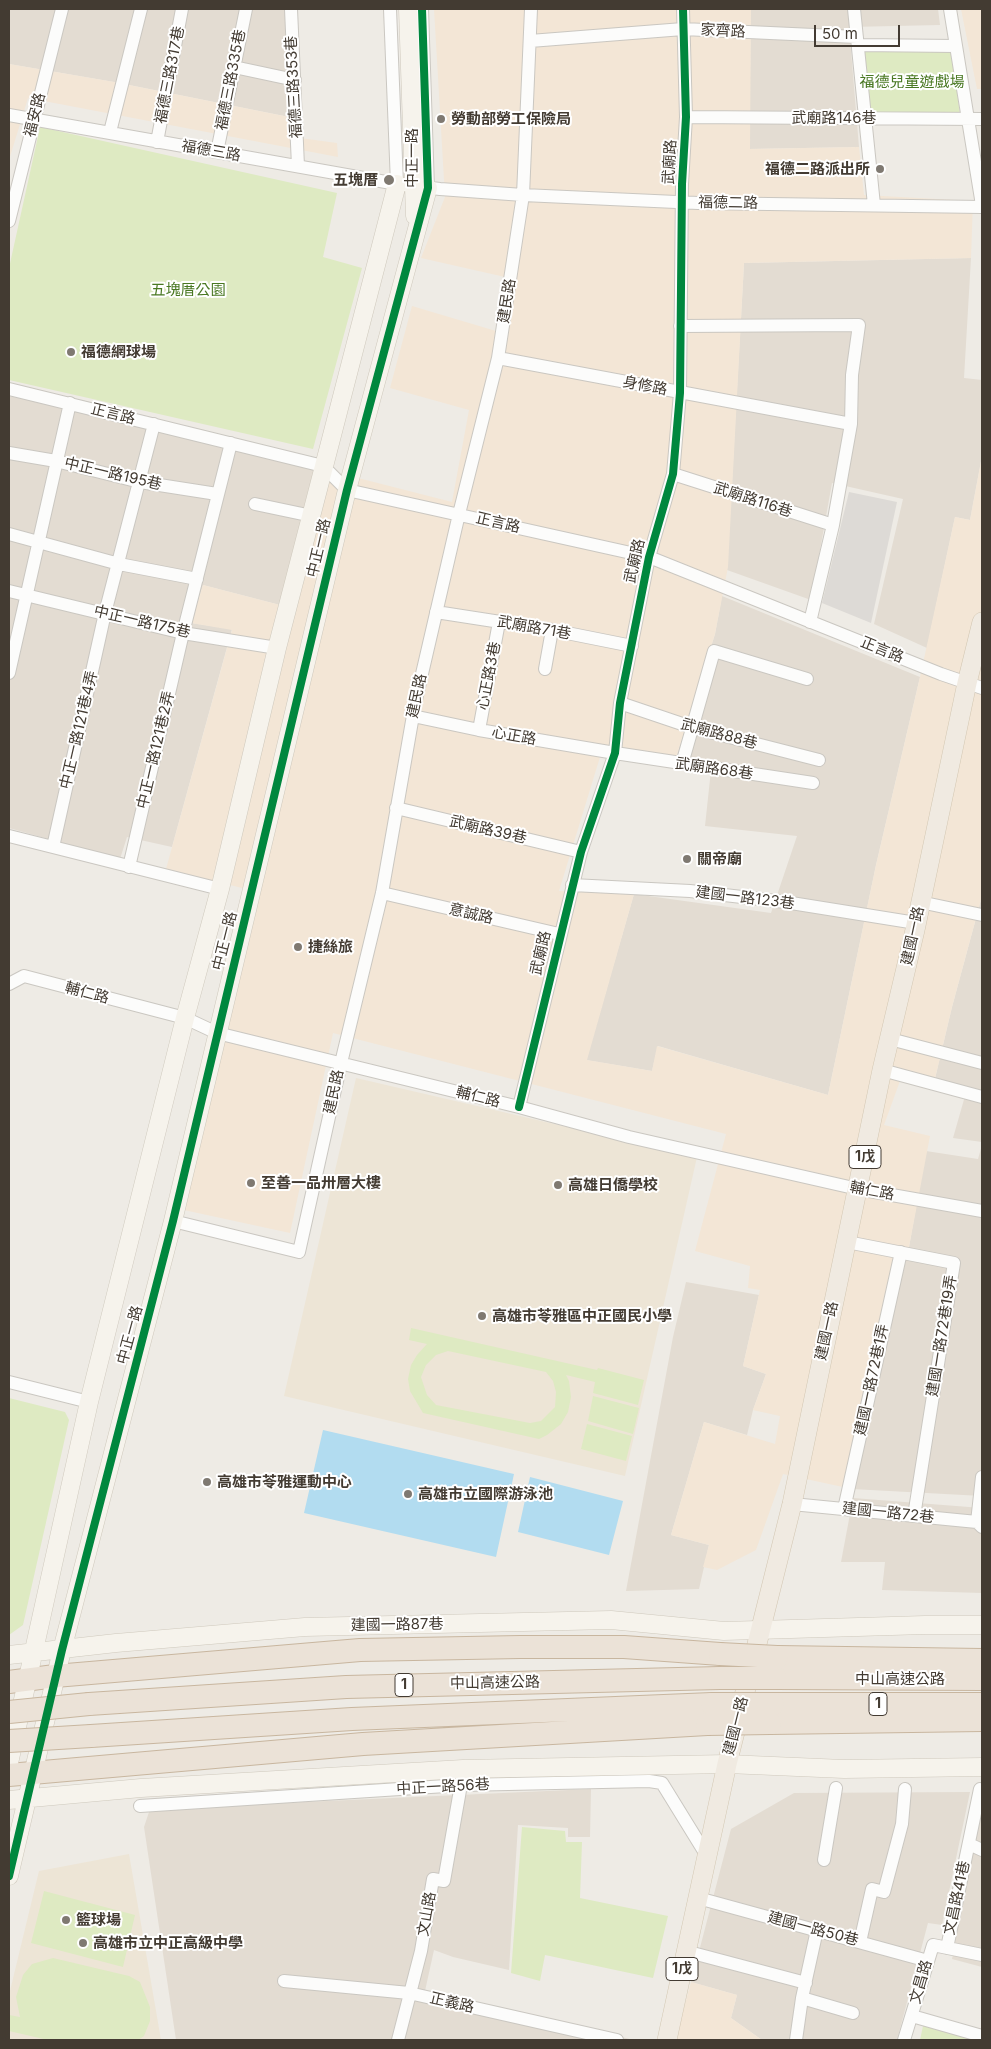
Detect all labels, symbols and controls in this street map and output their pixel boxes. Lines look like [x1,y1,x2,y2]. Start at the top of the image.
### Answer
scale bar [816,15,902,47]
street label: 家齊路 [700,21,746,41]
text: 50 m [822,24,858,43]
street label: 福德三路317巷 [152,25,188,125]
street label: 福德三路335巷 [212,28,250,132]
street label: 福德三路353巷 [282,35,306,139]
park label: 福德兒童遊戲場 [860,73,964,91]
street label: 福安路 [21,91,49,139]
street label: 武廟路146巷 [791,109,877,127]
place label: 勞動部勞工保險局 [451,110,571,128]
marker: 勞動部勞工保險局 [435,113,447,125]
street label: 中正一路 [403,128,421,188]
street label: 福德三路 [180,137,242,165]
street label: 武廟路 [660,139,680,185]
place label: 福德二路派出所 [765,160,870,178]
marker: 福德二路派出所 [874,163,886,175]
place label: 五塊厝 [333,171,378,189]
marker: 五塊厝 [382,173,396,187]
street label: 福德二路 [698,193,758,213]
street label: 建民路 [495,277,519,325]
park label: 五塊厝公園 [151,281,225,299]
place label: 福德網球場 [81,343,156,361]
marker: 福德網球場 [65,346,77,358]
street label: 身修路 [621,373,669,399]
street label: 正言路 [89,400,137,428]
street label: 中正一路195巷 [62,454,164,494]
street label: 武廟路116巷 [711,479,795,521]
street label: 正言路 [474,509,522,537]
street label: 中正一路 [303,517,335,579]
street label: 武廟路 [621,537,649,585]
street label: 中正一路175巷 [92,602,192,642]
street label: 武廟路71巷 [496,613,572,643]
street label: 正言路 [858,633,906,667]
street label: 心正路3巷 [474,640,504,712]
street label: 中正一路121巷4弄 [57,669,101,791]
street label: 建民路 [404,672,430,720]
street label: 中正一路121巷2弄 [134,689,178,811]
street label: 武廟路88巷 [679,715,759,753]
street label: 心正路 [490,723,538,749]
street label: 武廟路68巷 [674,755,754,783]
street label: 武廟路39巷 [448,812,528,848]
place label: 關帝廟 [697,850,742,868]
marker: 關帝廟 [681,853,693,865]
street label: 建國一路123巷 [695,883,795,913]
street label: 意誠路 [447,900,495,928]
street label: 建國一路 [898,905,928,967]
street label: 中正一路 [209,910,241,972]
street label: 武廟路 [527,929,555,977]
place label: 捷絲旅 [308,938,353,956]
marker: 捷絲旅 [292,941,304,953]
street label: 輔仁路 [63,978,111,1008]
street label: 建民路 [321,1068,347,1116]
street label: 輔仁路 [454,1083,502,1111]
road number: 1戊 [849,1146,881,1168]
place label: 至善一品卅層大樓 [261,1174,381,1192]
place label: 高雄日僑學校 [568,1176,658,1194]
marker: 至善一品卅層大樓 [245,1177,257,1189]
street label: 輔仁路 [848,1178,896,1204]
marker: 高雄日僑學校 [552,1179,564,1191]
street label: 建國一路72巷19弄 [923,1274,961,1398]
street label: 建國一路 [812,1300,842,1362]
street label: 中正一路 [114,1304,146,1366]
place label: 高雄市苓雅區中正國民小學 [492,1307,672,1325]
marker: 高雄市苓雅區中正國民小學 [476,1310,488,1322]
street label: 建國一路72巷1弄 [851,1323,893,1437]
place label: 高雄市苓雅運動中心 [217,1473,352,1491]
marker: 高雄市苓雅運動中心 [201,1476,213,1488]
place label: 高雄市立國際游泳池 [418,1485,553,1503]
marker: 高雄市立國際游泳池 [402,1488,414,1500]
street label: 建國一路72巷 [841,1499,935,1527]
street label: 建國一路87巷 [350,1615,444,1635]
street label: 中山高速公路 [855,1670,945,1688]
street label: 中山高速公路 [450,1673,540,1693]
road number: 1 [395,1674,413,1696]
road number: 1 [869,1692,887,1716]
street label: 建國一路 [720,1695,752,1757]
street label: 中正一路56巷 [396,1776,490,1798]
street label: 文昌路41巷 [940,1859,974,1937]
street label: 文山路 [414,1890,440,1938]
street label: 建國一路50巷 [765,1908,861,1950]
place label: 籃球場 [76,1911,121,1929]
marker: 籃球場 [60,1914,72,1926]
place label: 高雄市立中正高級中學 [93,1934,243,1952]
marker: 高雄市立中正高級中學 [77,1937,89,1949]
road number: 1戊 [666,1958,698,1980]
street label: 文昌路 [906,1958,936,2006]
street label: 正義路 [428,1989,476,2017]

